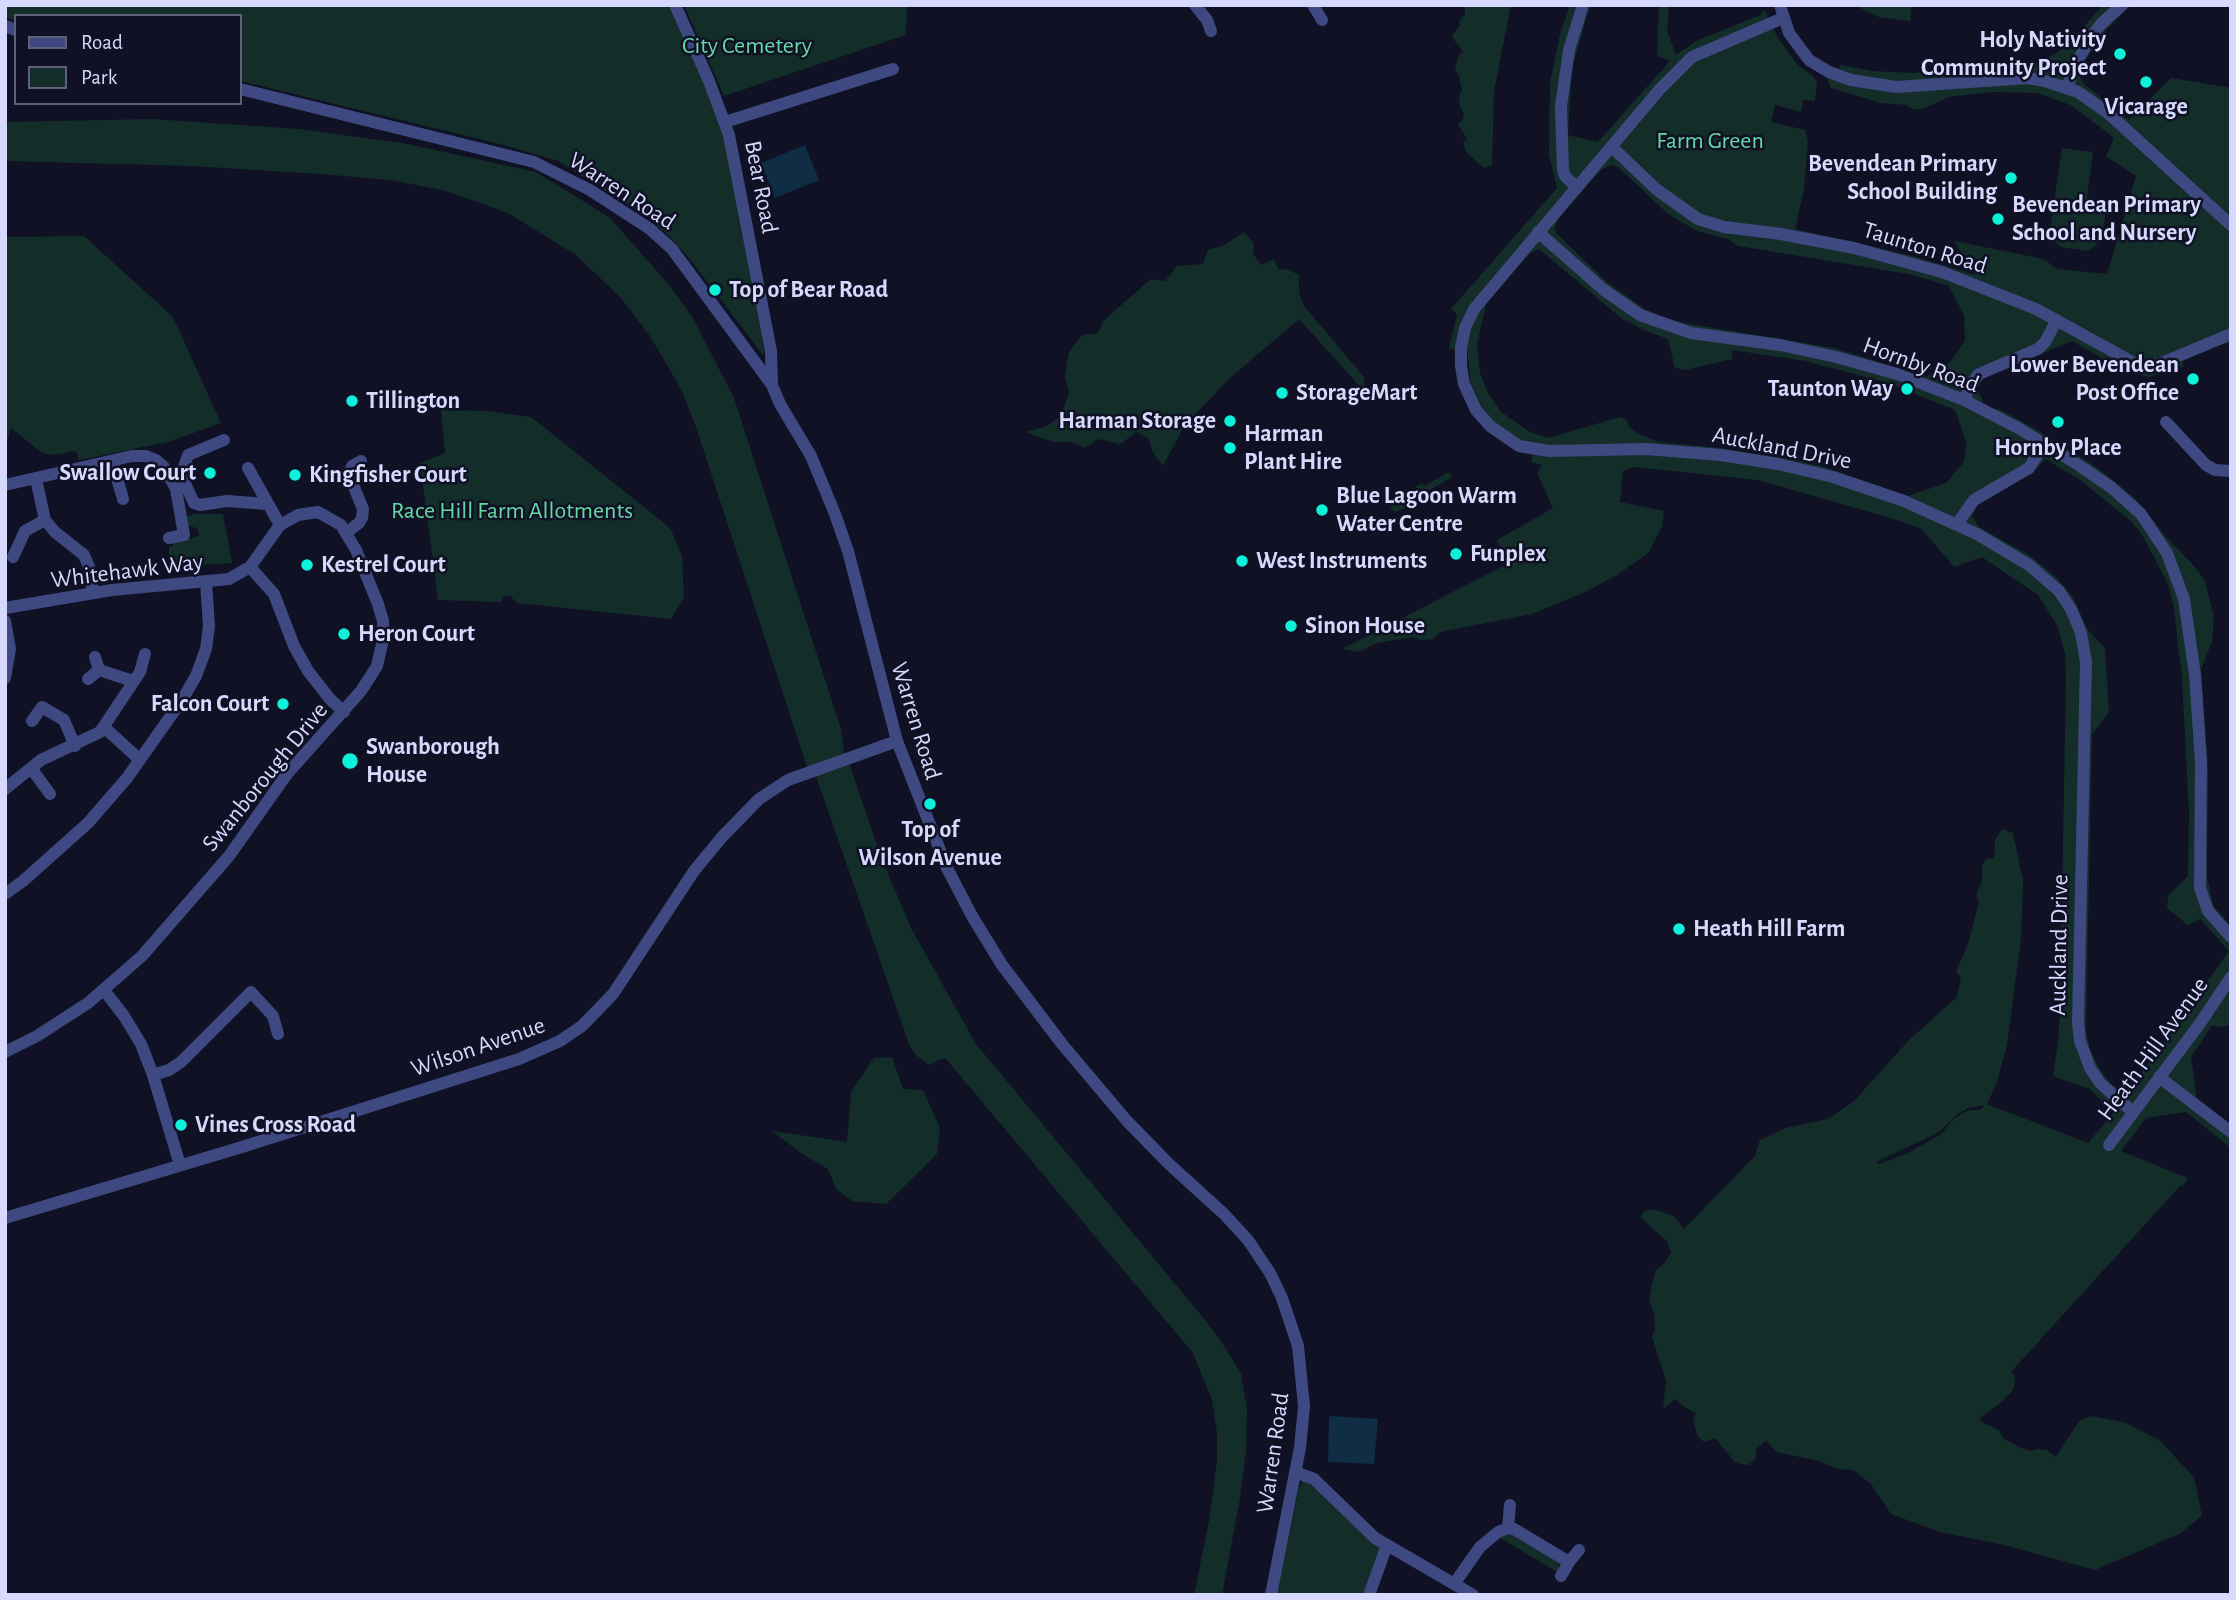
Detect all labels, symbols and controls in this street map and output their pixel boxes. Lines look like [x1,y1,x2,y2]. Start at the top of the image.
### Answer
legend [14,14,242,105]
place label: Holy Nativity Community Project [1921,26,2106,82]
text: Road [81,32,123,53]
park label: City Cemetery [682,32,812,60]
marker: Holy Nativity Community Project [2112,46,2128,62]
text: Park [81,67,117,88]
marker: Vicarage [2138,74,2154,90]
place label: Vicarage [2104,93,2188,121]
park label: Farm Green [1656,127,1764,155]
street label: Bear Road [738,138,784,236]
street label: Warren Road [563,146,681,236]
place label: Bevendean Primary School Building [1808,150,1997,206]
marker: Bevendean Primary School Building [2003,170,2019,186]
place label: Bevendean Primary School and Nursery [2012,191,2201,247]
marker: Bevendean Primary School and Nursery [1990,211,2006,227]
street label: Taunton Road [1859,215,1991,281]
place label: Top of Bear Road [729,276,888,304]
marker: Top of Bear Road [707,282,723,298]
street label: Hornby Road [1859,331,1983,399]
place label: Lower Bevendean Post Office [2010,351,2179,407]
marker: Lower Bevendean Post Office [2185,371,2201,387]
place label: Taunton Way [1767,375,1893,403]
place label: StorageMart [1296,379,1417,407]
marker: Taunton Way [1899,381,1915,397]
marker: StorageMart [1274,385,1290,401]
place label: Tillington [366,387,460,415]
marker: Tillington [344,393,360,409]
place label: Harman Storage [1058,407,1216,435]
marker: Harman Storage [1222,413,1238,429]
marker: Hornby Place [2050,414,2066,430]
place label: Harman Plant Hire [1244,420,1342,476]
street label: Auckland Drive [1710,420,1854,476]
place label: Hornby Place [1994,434,2122,462]
marker: Harman Plant Hire [1222,440,1238,456]
place label: Swallow Court [59,459,196,487]
place label: Kingfisher Court [309,461,467,489]
marker: Swallow Court [202,465,218,481]
marker: Kingfisher Court [287,467,303,483]
place label: Blue Lagoon Warm Water Centre [1336,482,1517,538]
park label: Race Hill Farm Allotments [391,497,633,525]
marker: Blue Lagoon Warm Water Centre [1314,502,1330,518]
place label: Funplex [1470,540,1546,568]
marker: Funplex [1448,546,1464,562]
street label: Whitehawk Way [49,547,205,595]
place label: West Instruments [1256,547,1427,575]
place label: Kestrel Court [321,551,445,579]
marker: West Instruments [1234,553,1250,569]
marker: Kestrel Court [299,557,315,573]
place label: Sinon House [1305,612,1425,640]
marker: Sinon House [1283,618,1299,634]
place label: Heron Court [358,620,475,648]
marker: Heron Court [336,626,352,642]
street label: Warren Road [884,659,948,783]
place label: Falcon Court [151,690,269,718]
marker: Falcon Court [275,696,291,712]
street label: Swanborough Drive [196,697,334,857]
place label: Swanborough House [366,733,500,789]
marker: Swanborough House [340,751,360,771]
marker: Top of Wilson Avenue [922,796,938,812]
place label: Top of Wilson Avenue [858,816,1002,872]
street label: Auckland Drive [2043,874,2075,1016]
place label: Heath Hill Farm [1693,915,1845,943]
marker: Heath Hill Farm [1671,921,1687,937]
street label: Heath Hill Avenue [2091,972,2215,1126]
street label: Wilson Avenue [407,1011,549,1083]
place label: Vines Cross Road [195,1111,356,1139]
marker: Vines Cross Road [173,1117,189,1133]
street label: Warren Road [1250,1391,1296,1515]

